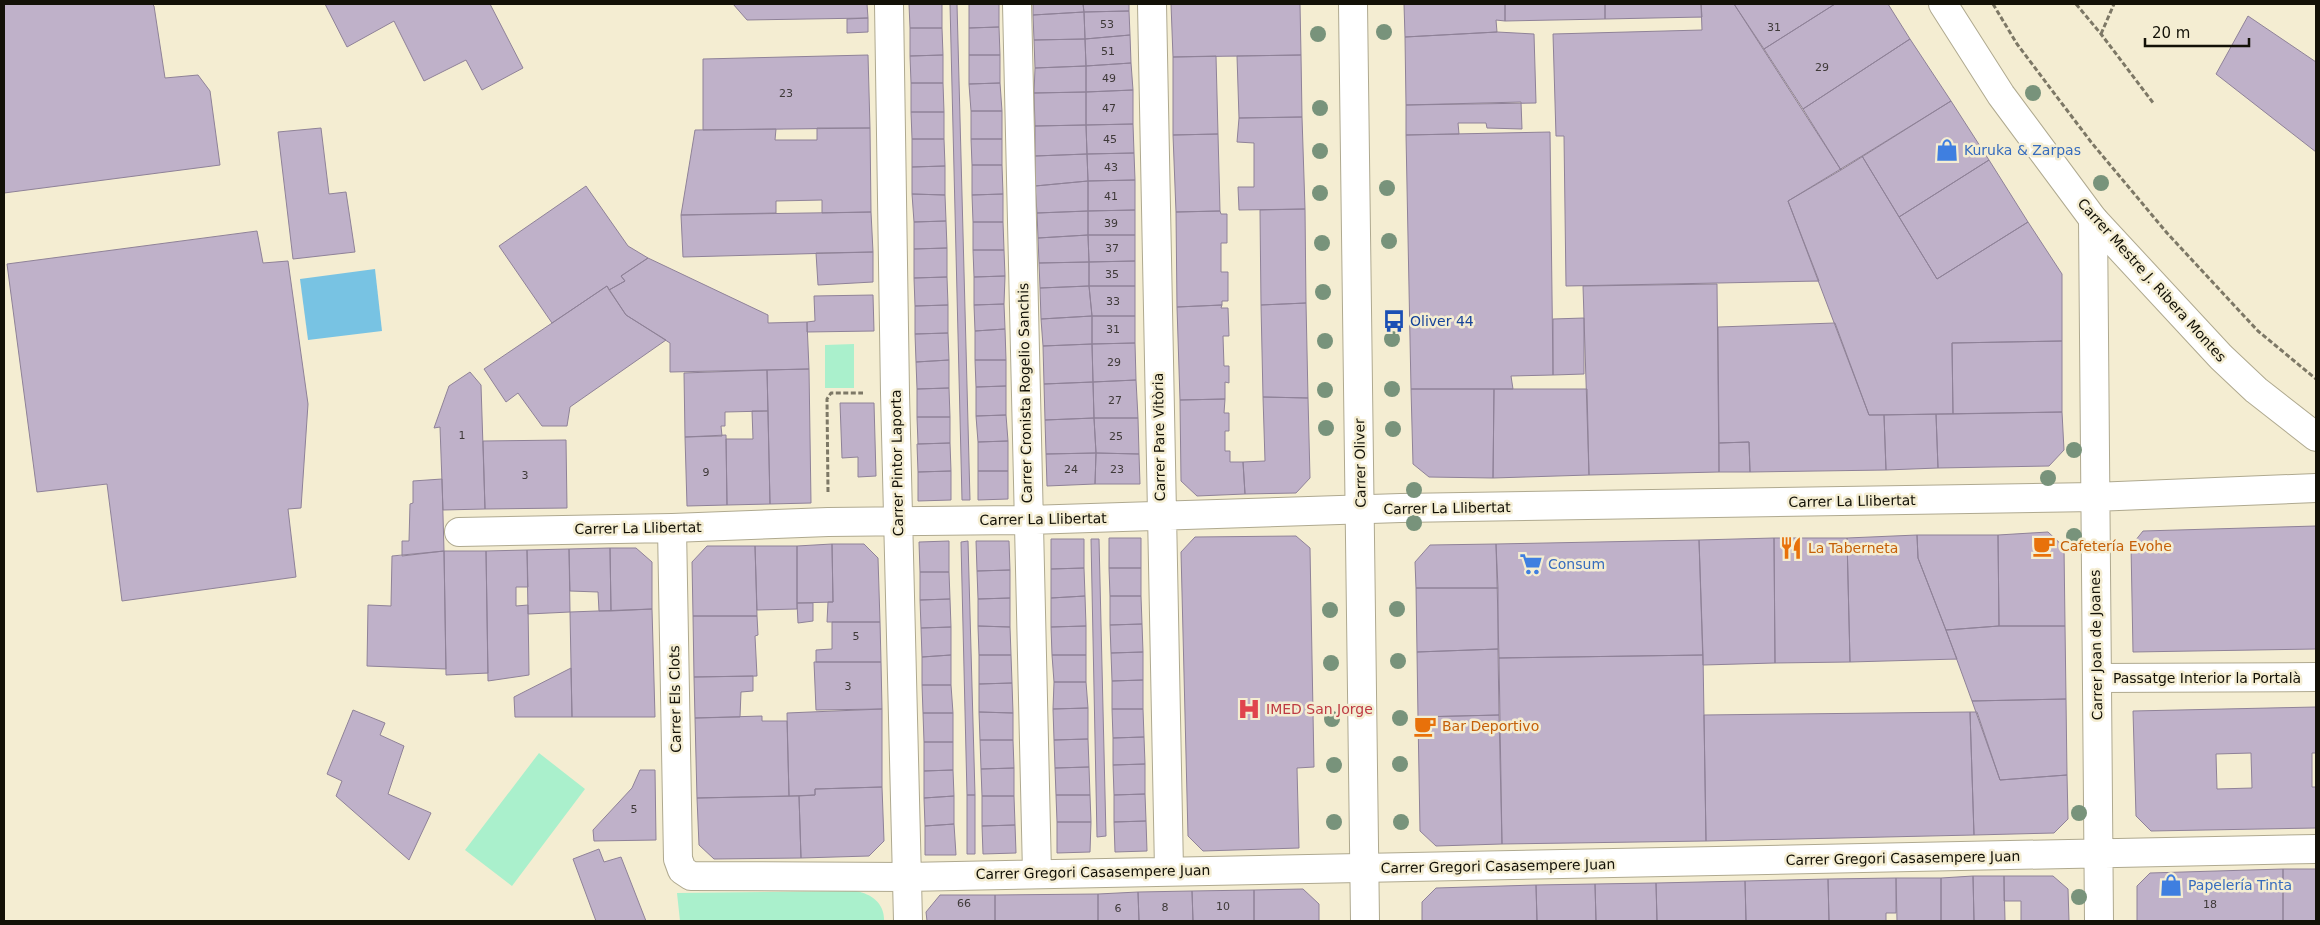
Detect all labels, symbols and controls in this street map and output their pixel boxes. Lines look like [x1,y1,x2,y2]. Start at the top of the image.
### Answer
scale bar [2145,15,2249,47]
house number: 53 [1100,18,1114,31]
house number: 31 [1767,21,1781,34]
text: 20 m [2152,24,2190,42]
house number: 51 [1101,45,1115,58]
house number: 29 [1815,61,1829,74]
house number: 49 [1102,72,1116,85]
house number: 23 [779,87,793,100]
house number: 47 [1102,102,1116,115]
house number: 45 [1103,133,1117,146]
shop icon: Kuruka & Zarpas [1934,137,1960,163]
place label: Kuruka & Zarpas [1964,142,2081,158]
house number: 43 [1104,161,1118,174]
house number: 41 [1104,190,1118,203]
street label: Carrer Mestre J. Ribera Montes [2074,195,2230,365]
house number: 39 [1104,217,1118,230]
house number: 37 [1105,242,1119,255]
house number: 35 [1105,268,1119,281]
street label: Carrer Cronista Rogelio Sanchis [1015,283,1035,503]
house number: 33 [1106,295,1120,308]
bus stop icon: Oliver 44 [1381,308,1407,334]
place label: Oliver 44 [1410,313,1474,329]
house number: 31 [1106,323,1120,336]
house number: 29 [1107,356,1121,369]
street label: Carrer Pare Vitòria [1150,373,1168,501]
street label: Carrer Pintor Laporta [888,389,906,537]
house number: 27 [1108,394,1122,407]
street label: Carrer Oliver [1351,418,1369,508]
house number: 1 [459,429,466,442]
house number: 25 [1109,430,1123,443]
house number: 24 [1064,463,1078,476]
house number: 23 [1110,463,1124,476]
house number: 9 [703,466,710,479]
house number: 3 [522,469,529,482]
street label: Carrer La Llibertat [1788,492,1916,510]
street label: Carrer La Llibertat [1383,499,1511,517]
street label: Carrer La Llibertat [979,510,1107,528]
street label: Carrer La Llibertat [574,519,702,537]
cafe icon: Cafetería Evohe [2031,533,2057,559]
restaurant icon: La Taberneta [1778,535,1804,561]
place label: Cafetería Evohe [2060,538,2172,554]
place label: La Taberneta [1808,540,1898,556]
supermarket icon: Consum [1518,551,1544,577]
place label: Consum [1548,556,1605,572]
street label: Carrer Joan de Joanes [2087,570,2105,720]
house number: 5 [853,630,860,643]
street label: Carrer Els Clots [666,645,684,753]
street label: Passatge Interior la Portalà [2113,670,2301,686]
house number: 3 [845,680,852,693]
hospital icon: IMED San Jorge [1236,696,1262,722]
place label: IMED San Jorge [1266,701,1373,717]
cafe icon: Bar Deportivo [1412,713,1438,739]
place label: Bar Deportivo [1442,718,1539,734]
house number: 5 [631,803,638,816]
street label: Carrer Gregori Casasempere Juan [1785,848,2021,868]
street label: Carrer Gregori Casasempere Juan [1380,856,1616,876]
street label: Carrer Gregori Casasempere Juan [975,862,1211,882]
shop icon: Papelería Tinta [2158,872,2184,898]
place label: Papelería Tinta [2188,877,2292,893]
house number: 66 [957,897,971,910]
house number: 18 [2203,898,2217,911]
house number: 10 [1216,900,1230,913]
house number: 8 [1162,901,1169,914]
house number: 6 [1115,902,1122,915]

